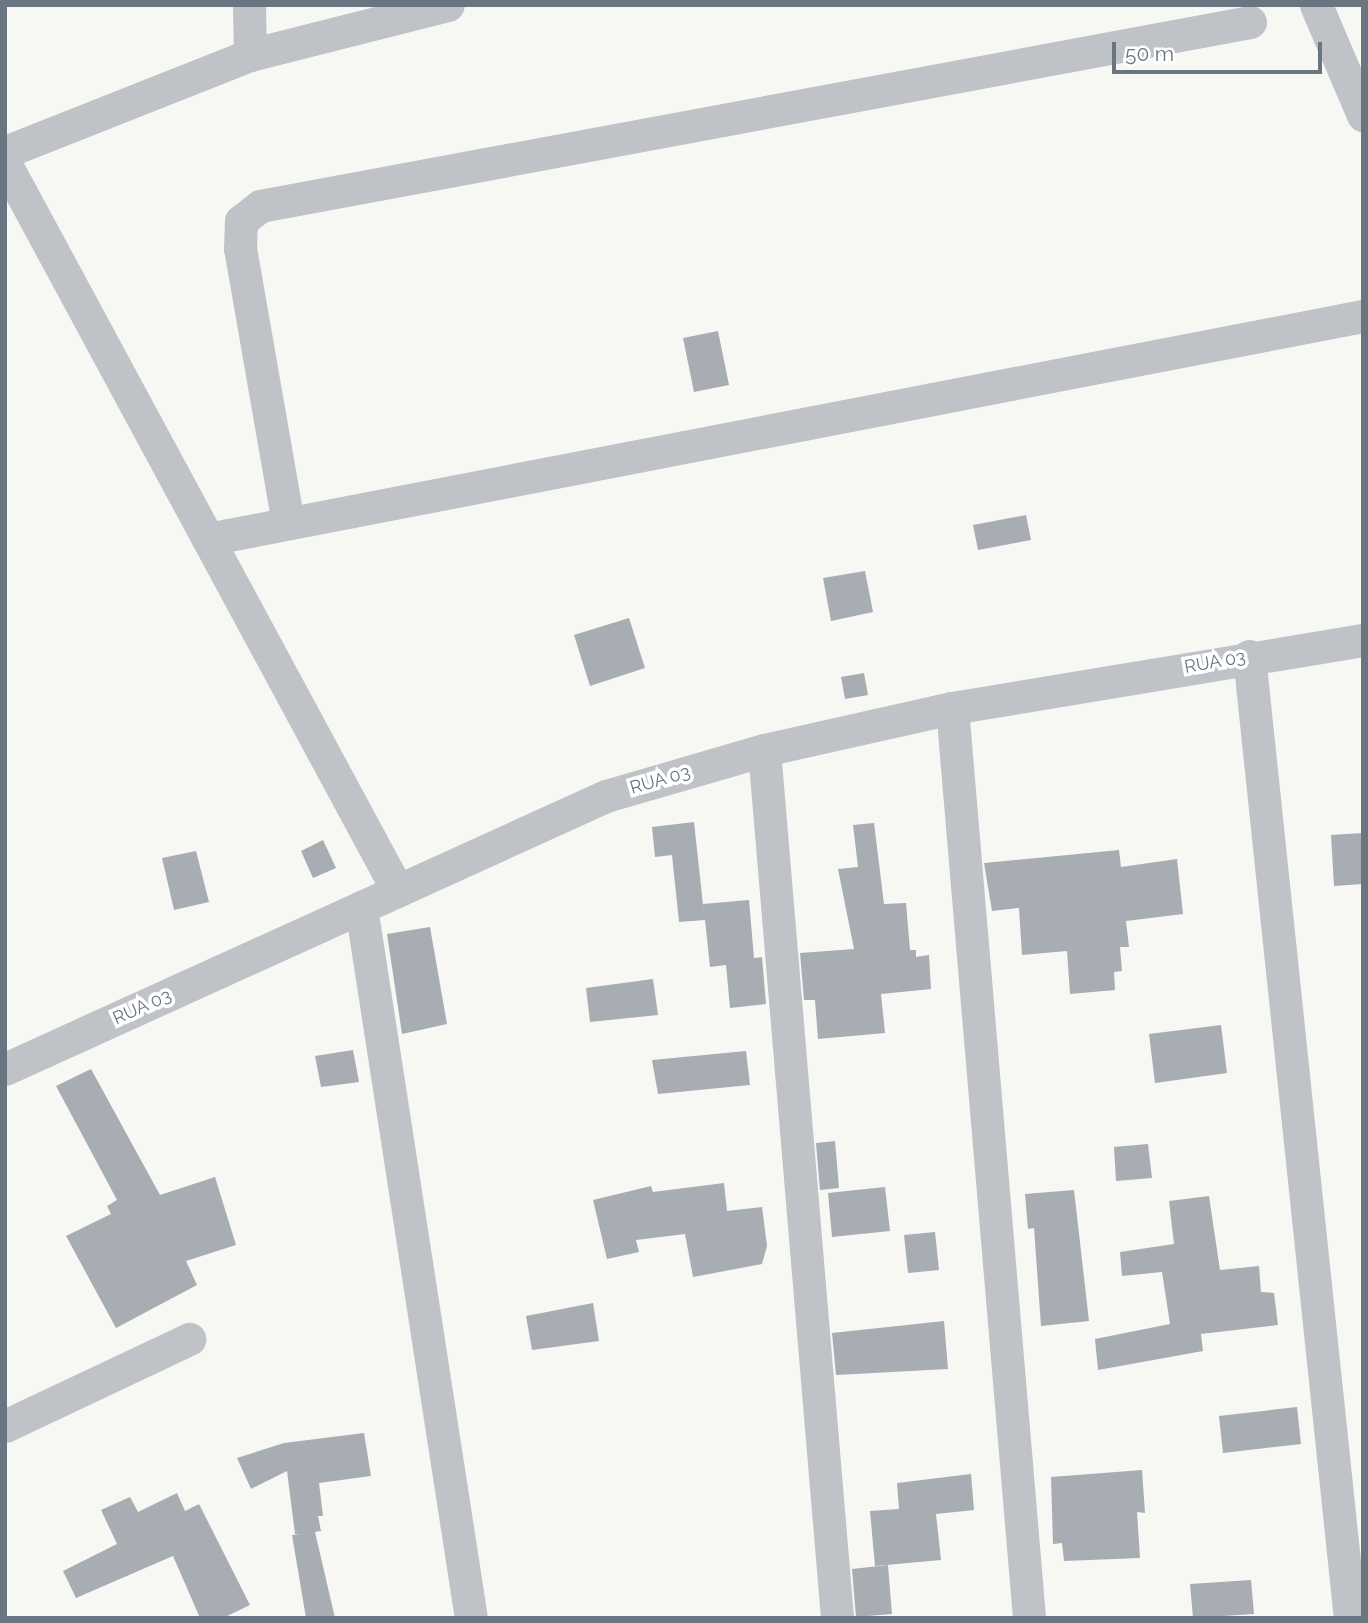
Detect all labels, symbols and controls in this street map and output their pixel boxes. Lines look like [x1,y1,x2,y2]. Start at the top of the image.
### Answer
scale bar [1116,28,1326,72]
text: 50 m [1125,41,1174,66]
street label: RUA 03 [1182,646,1248,678]
street label: RUA 03 [627,761,693,799]
street label: RUA 03 [109,984,175,1030]

